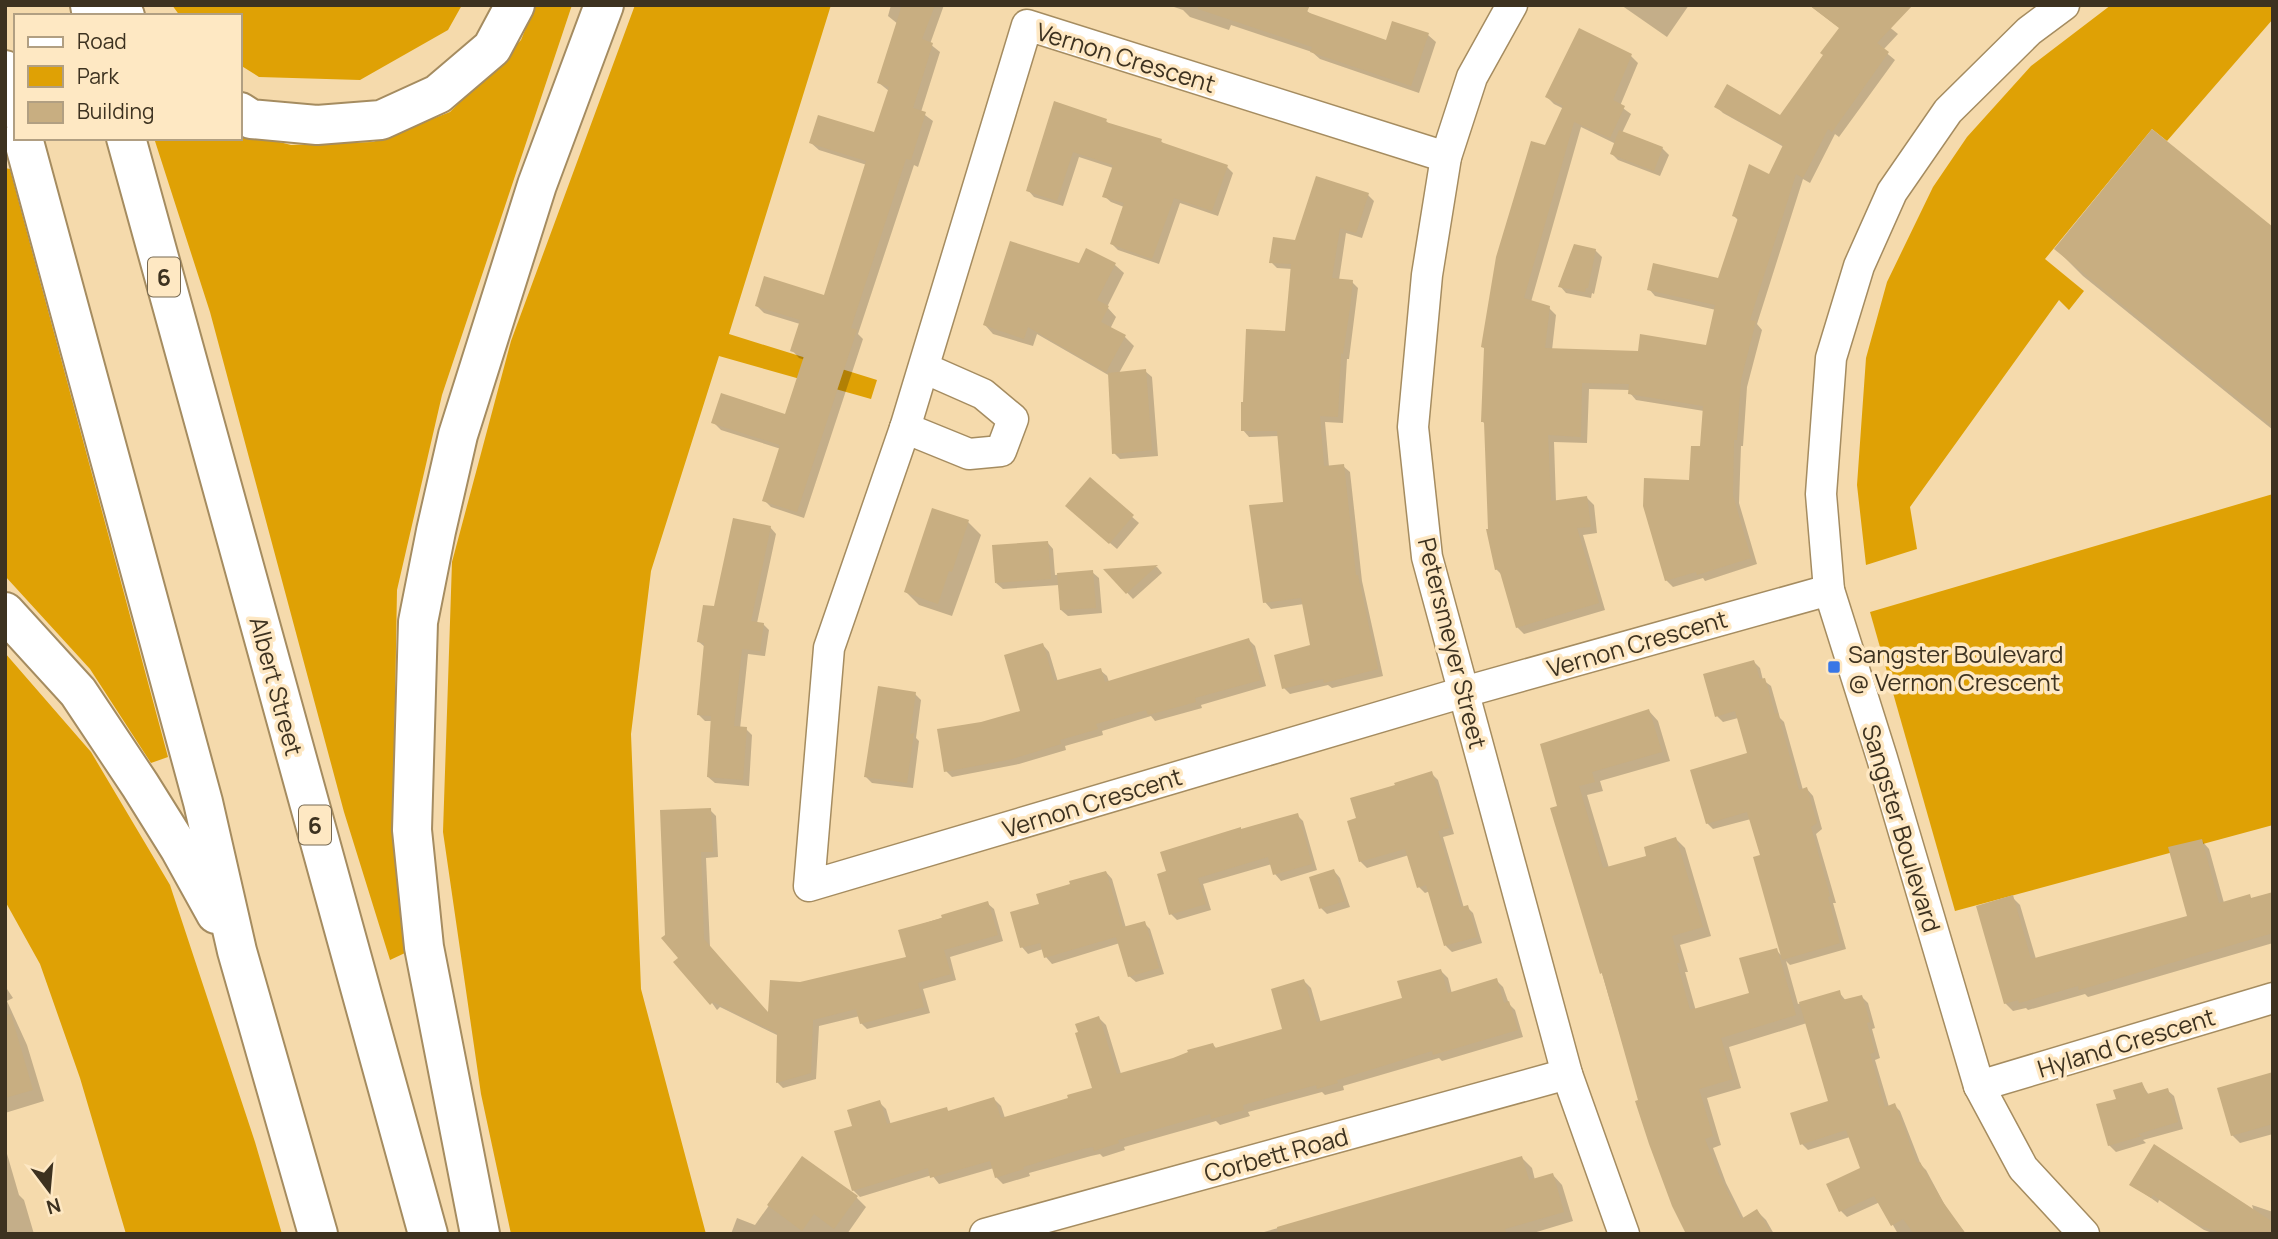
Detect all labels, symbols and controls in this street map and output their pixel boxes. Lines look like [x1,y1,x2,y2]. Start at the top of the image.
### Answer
legend [14,14,242,140]
street label: Vernon Crescent [1032,14,1220,100]
text: Road [77,27,127,55]
text: Park [77,62,119,90]
text: Building [77,97,154,125]
road number: 6 [148,258,180,296]
street label: Petersmeyer Street [1411,534,1495,752]
street label: Vernon Crescent [1543,602,1731,684]
street label: Albert Street [243,613,311,759]
place label: Sangster Boulevard @ Vernon Crescent [1848,637,2064,698]
marker: Sangster Boulevard @ Vernon Crescent [1826,659,1842,675]
street label: Sangster Boulevard [1855,720,1949,936]
street label: Vernon Crescent [998,759,1186,845]
road number: 6 [299,806,331,845]
street label: Hyland Crescent [2033,999,2219,1085]
street label: Corbett Road [1200,1119,1352,1189]
north arrow [14,1155,84,1225]
text: N [44,1192,64,1221]

